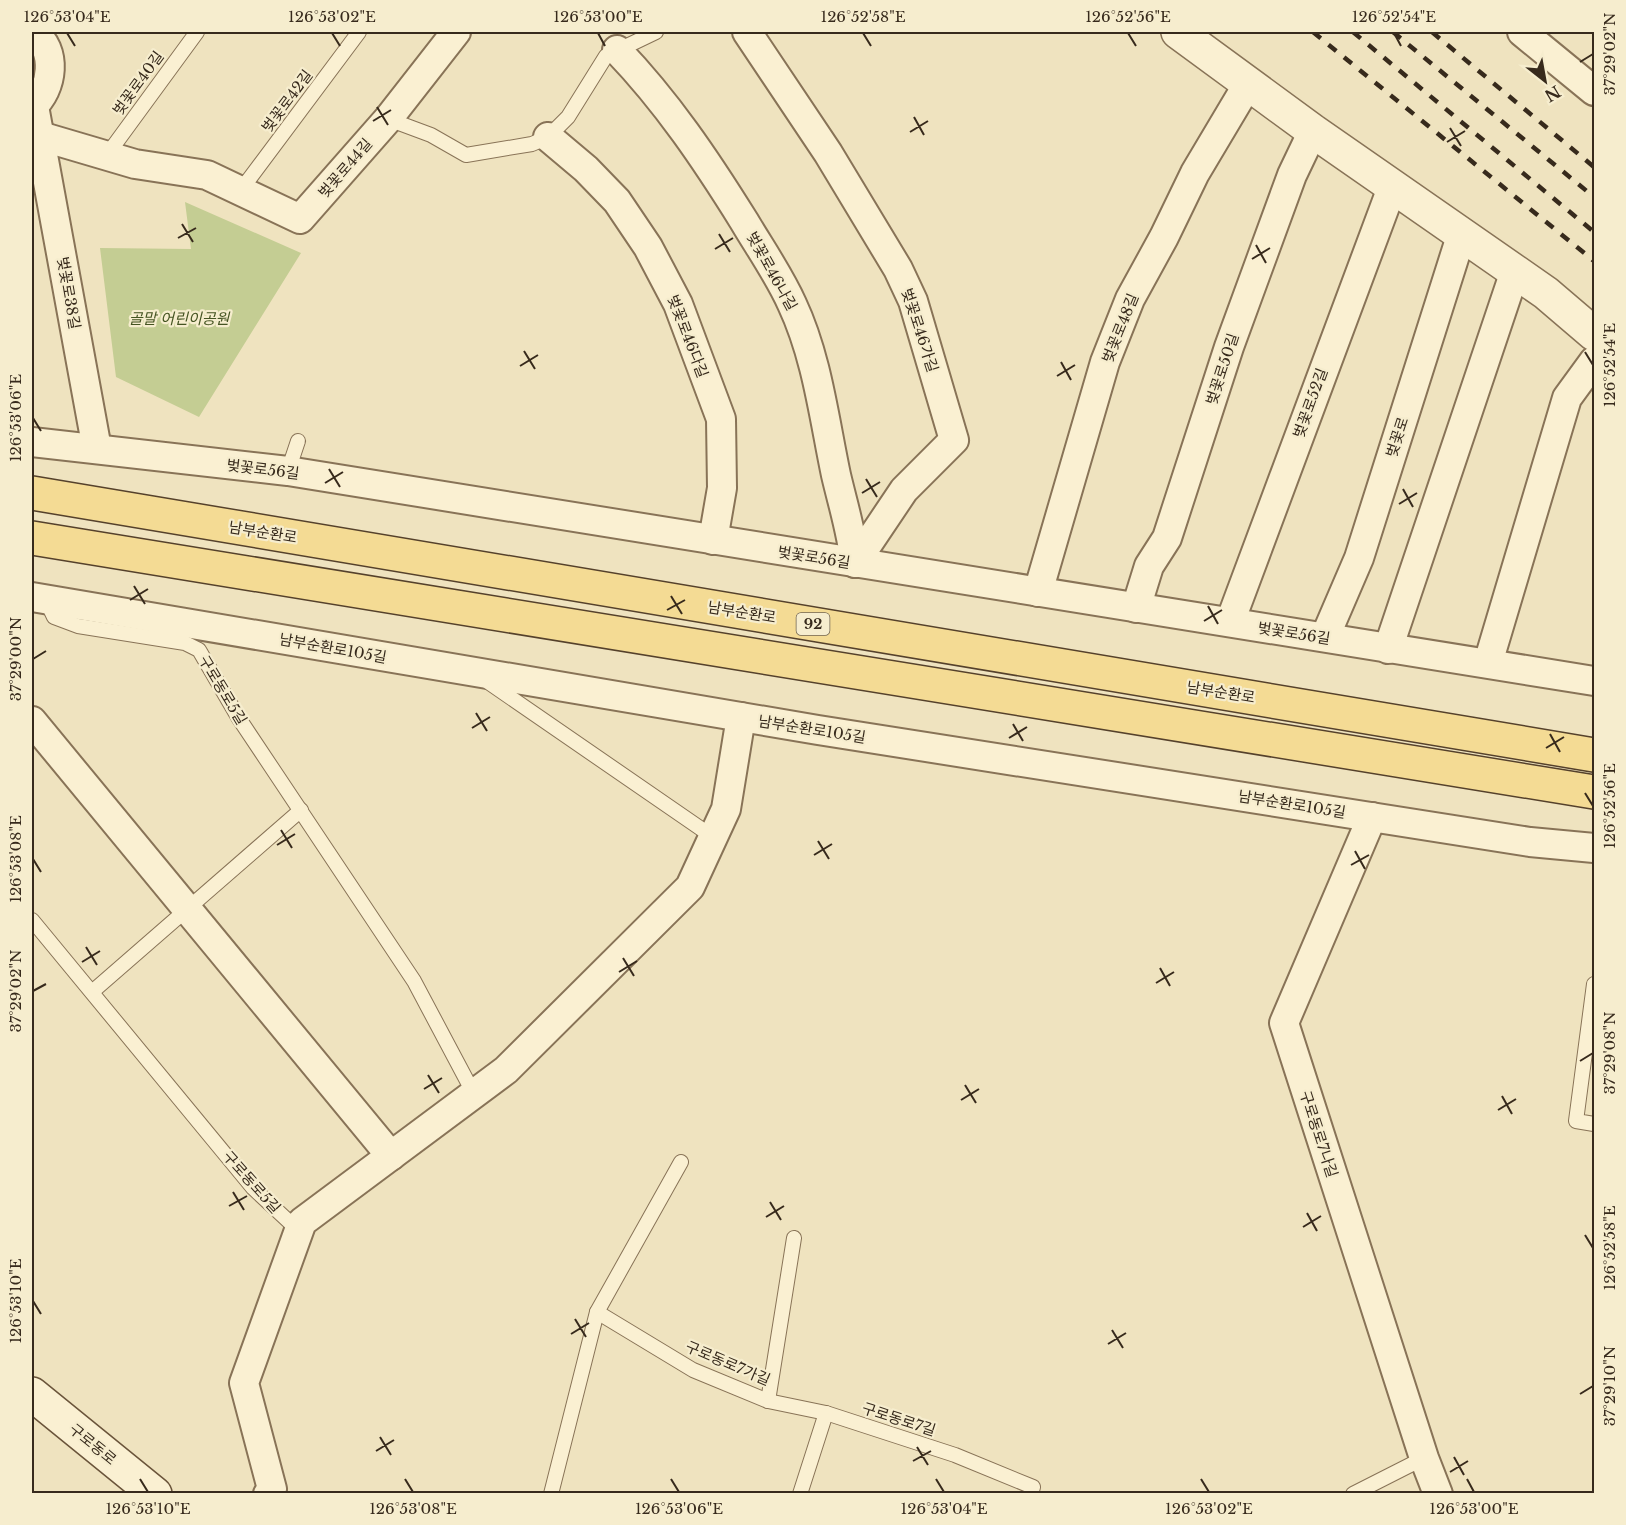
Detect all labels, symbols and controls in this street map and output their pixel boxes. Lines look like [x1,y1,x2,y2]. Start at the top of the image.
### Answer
text: 126°53'04"E [23,7,111,26]
text: 126°53'02"E [288,7,376,26]
text: 126°53'00"E [553,7,643,26]
text: 126°52'58"E [820,7,906,26]
text: 126°52'56"E [1085,7,1171,26]
text: 126°52'54"E [1352,7,1436,26]
text: 37°29'02"N [1600,12,1619,96]
street label: 벚꽃로40길 [108,47,168,119]
north arrow [1515,51,1575,111]
street label: 벚꽃로42길 [257,66,317,136]
text: N [1541,81,1564,106]
street label: 벚꽃로44길 [314,134,376,202]
street label: 벚꽃로46나길 [742,228,802,314]
street label: 벚꽃로38길 [53,255,85,331]
street label: 벚꽃로46가길 [897,285,943,375]
street label: 벚꽃로48길 [1098,291,1142,365]
street label: 벚꽃로46다길 [663,292,713,380]
park label: 골말 어린이공원 [129,309,231,328]
text: 126°52'54"E [1600,323,1619,407]
street label: 벚꽃로50길 [1201,331,1243,407]
street label: 벚꽃로52길 [1289,365,1331,441]
text: 126°53'06"E [6,374,25,462]
street label: 벚꽃로 [1382,414,1412,460]
street label: 벚꽃로56길 [225,455,301,483]
street label: 남부순환로 [227,517,299,547]
street label: 벚꽃로56길 [776,542,852,572]
street label: 남부순환로 [706,597,778,627]
road number: 92 [796,613,830,635]
text: 37°29'00"N [6,617,25,701]
street label: 벚꽃로56길 [1256,618,1332,648]
street label: 남부순환로105길 [278,629,388,667]
street label: 구로동로5길 [195,652,251,728]
street label: 남부순환로 [1185,677,1257,707]
street label: 남부순환로105길 [757,711,867,747]
text: 126°52'56"E [1600,763,1619,849]
street label: 남부순환로105길 [1237,786,1347,822]
text: 126°53'08"E [6,815,25,903]
text: 37°29'02"N [6,949,25,1033]
text: 37°29'08"N [1600,1012,1619,1094]
street label: 구로동로7나길 [1296,1088,1342,1180]
street label: 구로동로5길 [219,1147,285,1217]
text: 126°52'58"E [1600,1205,1619,1291]
text: 126°53'10"E [6,1258,25,1344]
street label: 구로동로7가길 [683,1337,773,1389]
text: 37°29'10"N [1600,1346,1619,1426]
street label: 구로동로7길 [860,1398,938,1440]
street label: 구로동로 [66,1419,120,1469]
text: 126°53'10"E [105,1499,191,1518]
text: 126°53'08"E [369,1499,457,1518]
text: 126°53'06"E [635,1499,723,1518]
text: 126°53'04"E [900,1499,988,1518]
text: 126°53'02"E [1165,1499,1253,1518]
text: 126°53'00"E [1429,1499,1519,1518]

